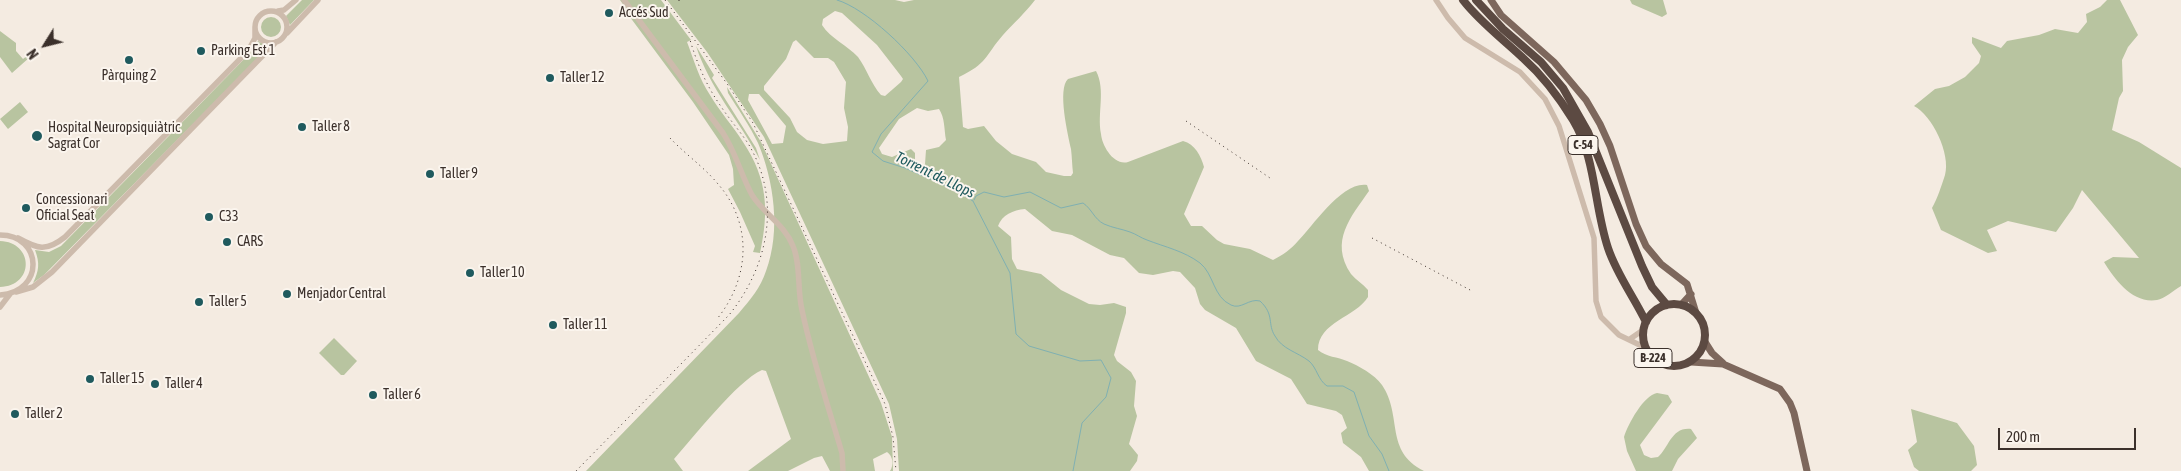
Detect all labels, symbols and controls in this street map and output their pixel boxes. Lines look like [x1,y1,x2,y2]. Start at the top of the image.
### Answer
place label: Accés Sud [619,5,669,21]
marker: Accés Sud [603,7,615,19]
north arrow [20,20,70,70]
place label: Parking Est 1 [211,43,275,59]
marker: Parking Est 1 [195,45,207,57]
text: N [24,46,42,62]
marker: Pàrquing 2 [123,54,135,66]
place label: Pàrquing 2 [101,68,157,84]
place label: Taller 12 [560,70,605,86]
marker: Taller 12 [544,72,556,84]
place label: Taller 8 [312,119,350,135]
place label: Hospital Neuropsiquiàtric Sagrat Cor [48,120,180,152]
marker: Taller 8 [296,121,308,133]
marker: Hospital Neuropsiquiàtric Sagrat Cor [30,129,44,143]
road number: C-54 [1568,136,1598,154]
water label: Torrent de Llops [892,148,978,202]
place label: Taller 9 [440,166,478,182]
marker: Taller 9 [424,168,436,180]
place label: Concessionari Oficial Seat [36,192,108,224]
marker: Concessionari Oficial Seat [20,202,32,214]
place label: C33 [219,209,238,225]
marker: C33 [203,211,215,223]
place label: CARS [237,234,263,250]
marker: CARS [221,236,233,248]
place label: Taller 10 [480,265,525,281]
marker: Taller 10 [464,267,476,279]
place label: Menjador Central [297,286,386,302]
marker: Menjador Central [281,288,293,300]
place label: Taller 5 [209,294,247,310]
marker: Taller 5 [193,296,205,308]
place label: Taller 11 [563,317,608,333]
marker: Taller 11 [547,319,559,331]
road number: B-224 [1634,348,1672,368]
place label: Taller 15 [100,371,145,387]
marker: Taller 15 [84,373,96,385]
place label: Taller 4 [165,376,203,392]
marker: Taller 4 [149,378,161,390]
place label: Taller 6 [383,387,421,403]
marker: Taller 6 [367,389,379,401]
place label: Taller 2 [25,406,63,422]
marker: Taller 2 [9,408,21,420]
scale bar [2001,418,2138,450]
text: 200 m [2006,428,2040,445]

